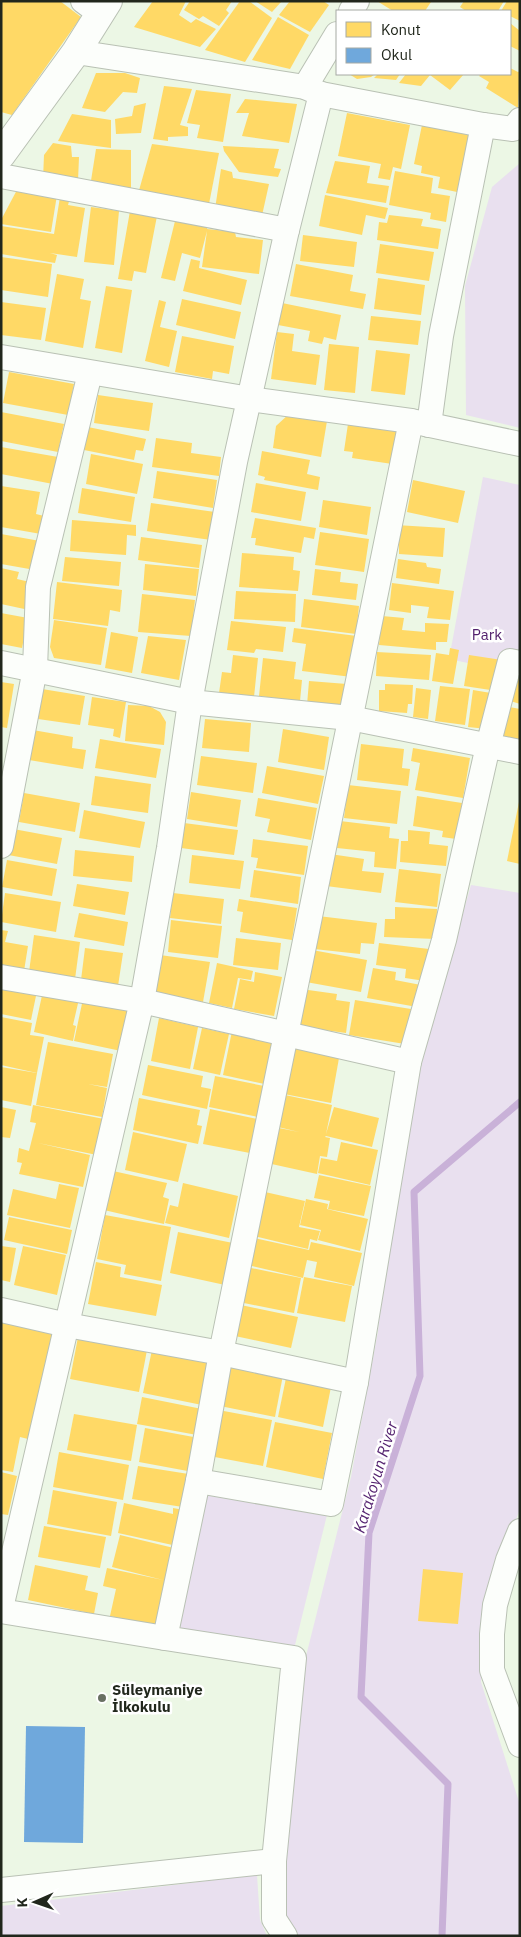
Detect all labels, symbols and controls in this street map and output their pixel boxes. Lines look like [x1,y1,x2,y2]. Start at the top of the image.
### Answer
legend [336,10,511,75]
text: Konut [381,20,421,39]
text: Okul [381,45,412,64]
park label: Park [472,625,502,644]
water label: Karakoyun River [349,1418,402,1535]
place label: Süleymaniye İlkokulu [112,1680,203,1716]
marker: Süleymaniye İlkokulu [96,1692,108,1704]
north arrow [10,1877,60,1927]
text: K [13,1897,31,1908]

